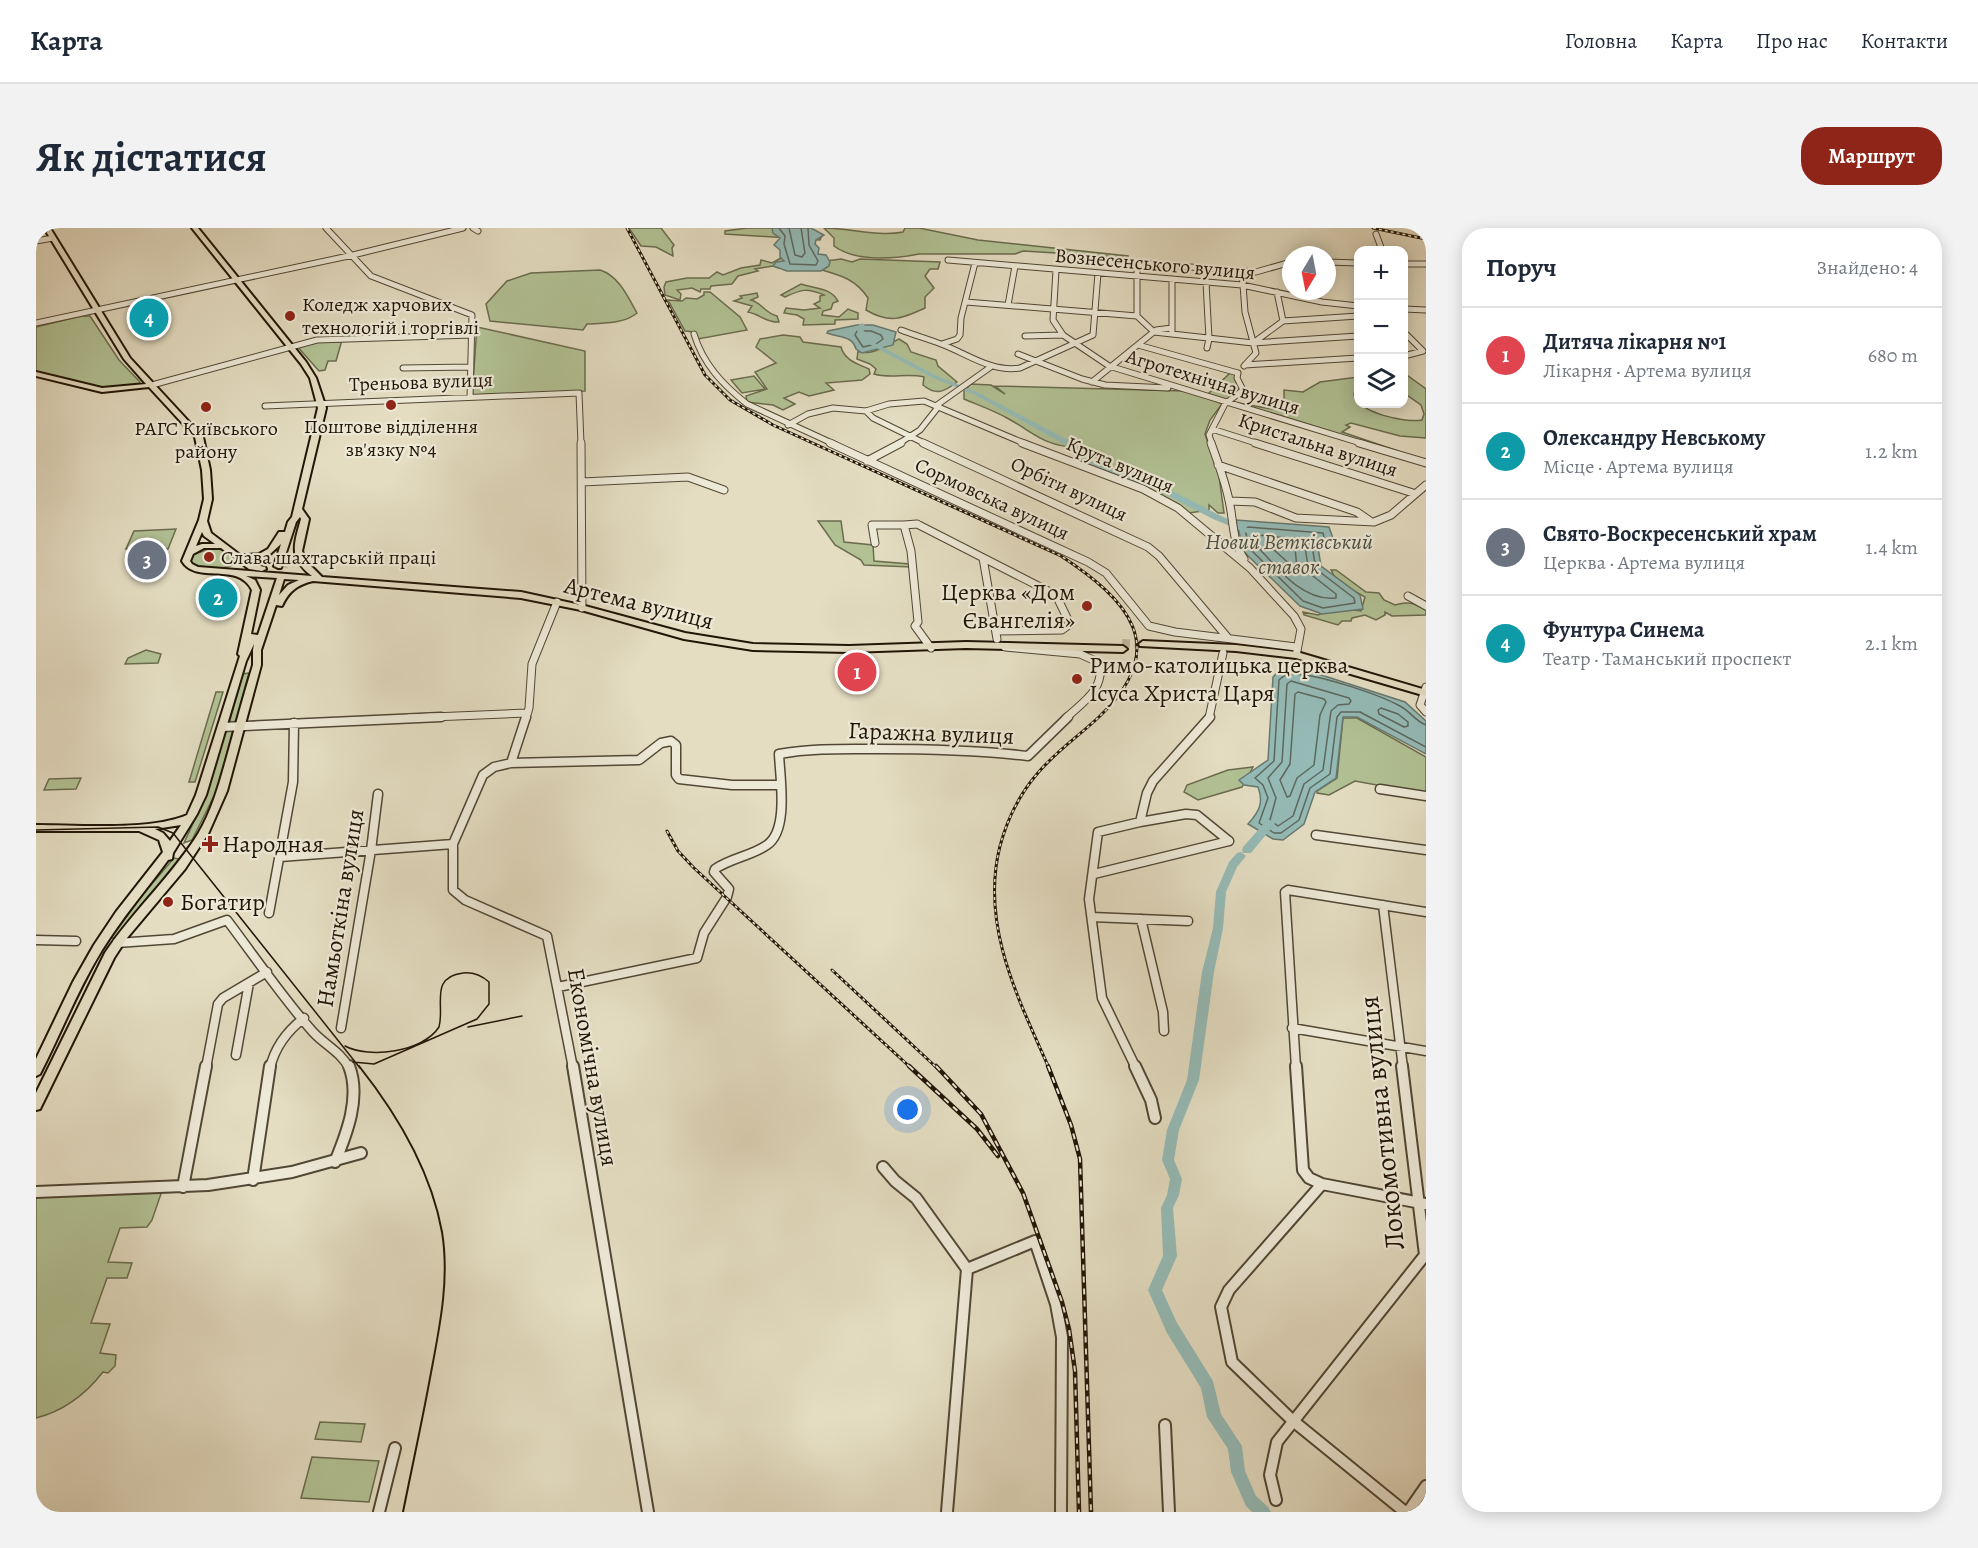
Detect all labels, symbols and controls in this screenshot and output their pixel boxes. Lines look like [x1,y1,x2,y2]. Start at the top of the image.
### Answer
text: Карта [30,22,103,60]
text: Головна [1565,27,1637,55]
text: Карта [1670,27,1723,55]
text: Про нас [1756,27,1828,55]
text: Контакти [1861,27,1948,55]
button: Маршрут [1801,127,1942,185]
text: Як дістатися [36,128,267,185]
street label: Вознесенського вулиця [1054,242,1256,286]
north arrow [1282,246,1336,300]
map controls [1354,246,1408,408]
button: + [1354,246,1408,300]
text: Поруч [1486,250,1557,285]
text: Знайдено: 4 [1817,254,1918,281]
place label: Коледж харчових технологій і торгівлі [302,291,479,341]
pin: 4 [130,296,168,340]
button: − [1354,300,1408,354]
marker: Коледж харчових технологій і торгівлі [283,309,297,323]
text: Дитяча лікарня №1 [1543,327,1726,357]
street label: Агротехнічна вулиця [1122,342,1303,421]
text: 1 [1502,342,1509,369]
text: 680 m [1868,342,1918,369]
button: layers [1354,354,1408,408]
text: Лікарня · Артема вулиця [1543,357,1752,384]
street label: Треньова вулиця [349,366,493,398]
marker: Поштове відділення зв'язку №4 [384,398,398,412]
marker: РАГС Київського району [199,400,213,414]
street label: Кристальна вулиця [1235,407,1401,483]
place label: Поштове відділення зв'язку №4 [304,413,478,463]
place label: РАГС Київського району [134,415,278,465]
text: Олександру Невському [1543,423,1765,453]
street label: Крута вулиця [1062,430,1178,500]
text: 2 [1501,438,1510,465]
text: 1.2 km [1865,438,1918,465]
street label: Орбіти вулиця [1006,450,1132,528]
street label: Сормовська вулиця [910,451,1074,547]
text: Місце · Артема вулиця [1543,453,1734,480]
text: Свято-Воскресенський храм [1543,519,1817,549]
water label: Новий Ветківський ставок [1205,527,1373,582]
text: 3 [1501,534,1510,561]
text: 1.4 km [1865,534,1918,561]
pin: 3 [128,538,166,582]
place label: Слава шахтарській праці [221,544,436,571]
text: Церква · Артема вулиця [1543,549,1745,576]
marker: Слава шахтарській праці [202,550,216,564]
street label: Артема вулиця [560,569,717,637]
pin: 2 [198,576,237,620]
place label: Церква «Дом Євангелія» [941,576,1075,636]
marker: Церква «Дом Євангелія» [1080,599,1094,613]
text: Фунтура Синема [1543,615,1704,645]
text: 4 [1501,630,1510,657]
text: 2.1 km [1865,630,1918,657]
text: Театр · Таманський проспект [1543,645,1791,672]
place label: Римо-католицька церква Ісуса Христа Царя [1089,649,1349,709]
pin: 1 [838,650,876,694]
marker: Римо-католицька церква Ісуса Христа Царя [1070,672,1084,686]
street label: Гаражна вулиця [847,714,1015,752]
street label: Намьоткіна вулиця [309,807,371,1009]
place label: Народная [222,828,324,860]
marker: Народная [203,837,217,851]
place label: Богатир [180,886,265,918]
marker: Богатир [161,895,175,909]
street label: Економічна вулиця [560,965,626,1169]
street label: Локомотивна вулиця [1350,994,1414,1252]
your location [893,1095,922,1124]

